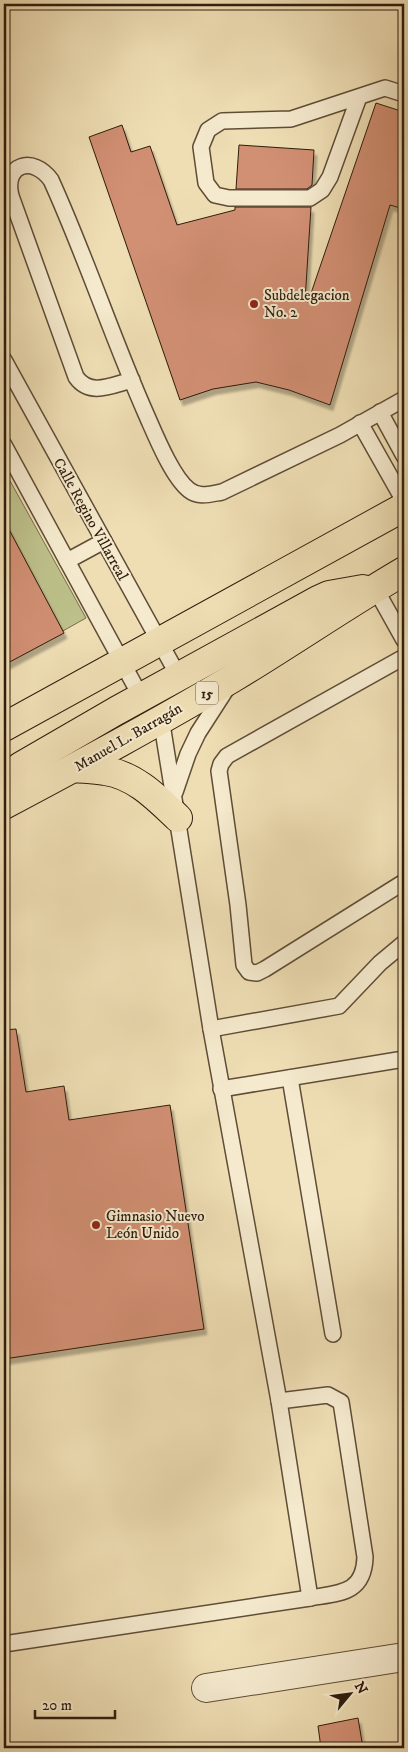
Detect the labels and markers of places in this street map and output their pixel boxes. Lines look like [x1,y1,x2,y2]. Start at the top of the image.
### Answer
place label: Subdelegacion No. 2 [264,286,350,322]
marker: Subdelegacion No. 2 [248,298,260,310]
place label: Gimnasio Nuevo León Unido [106,1207,205,1243]
marker: Gimnasio Nuevo León Unido [90,1219,102,1231]

